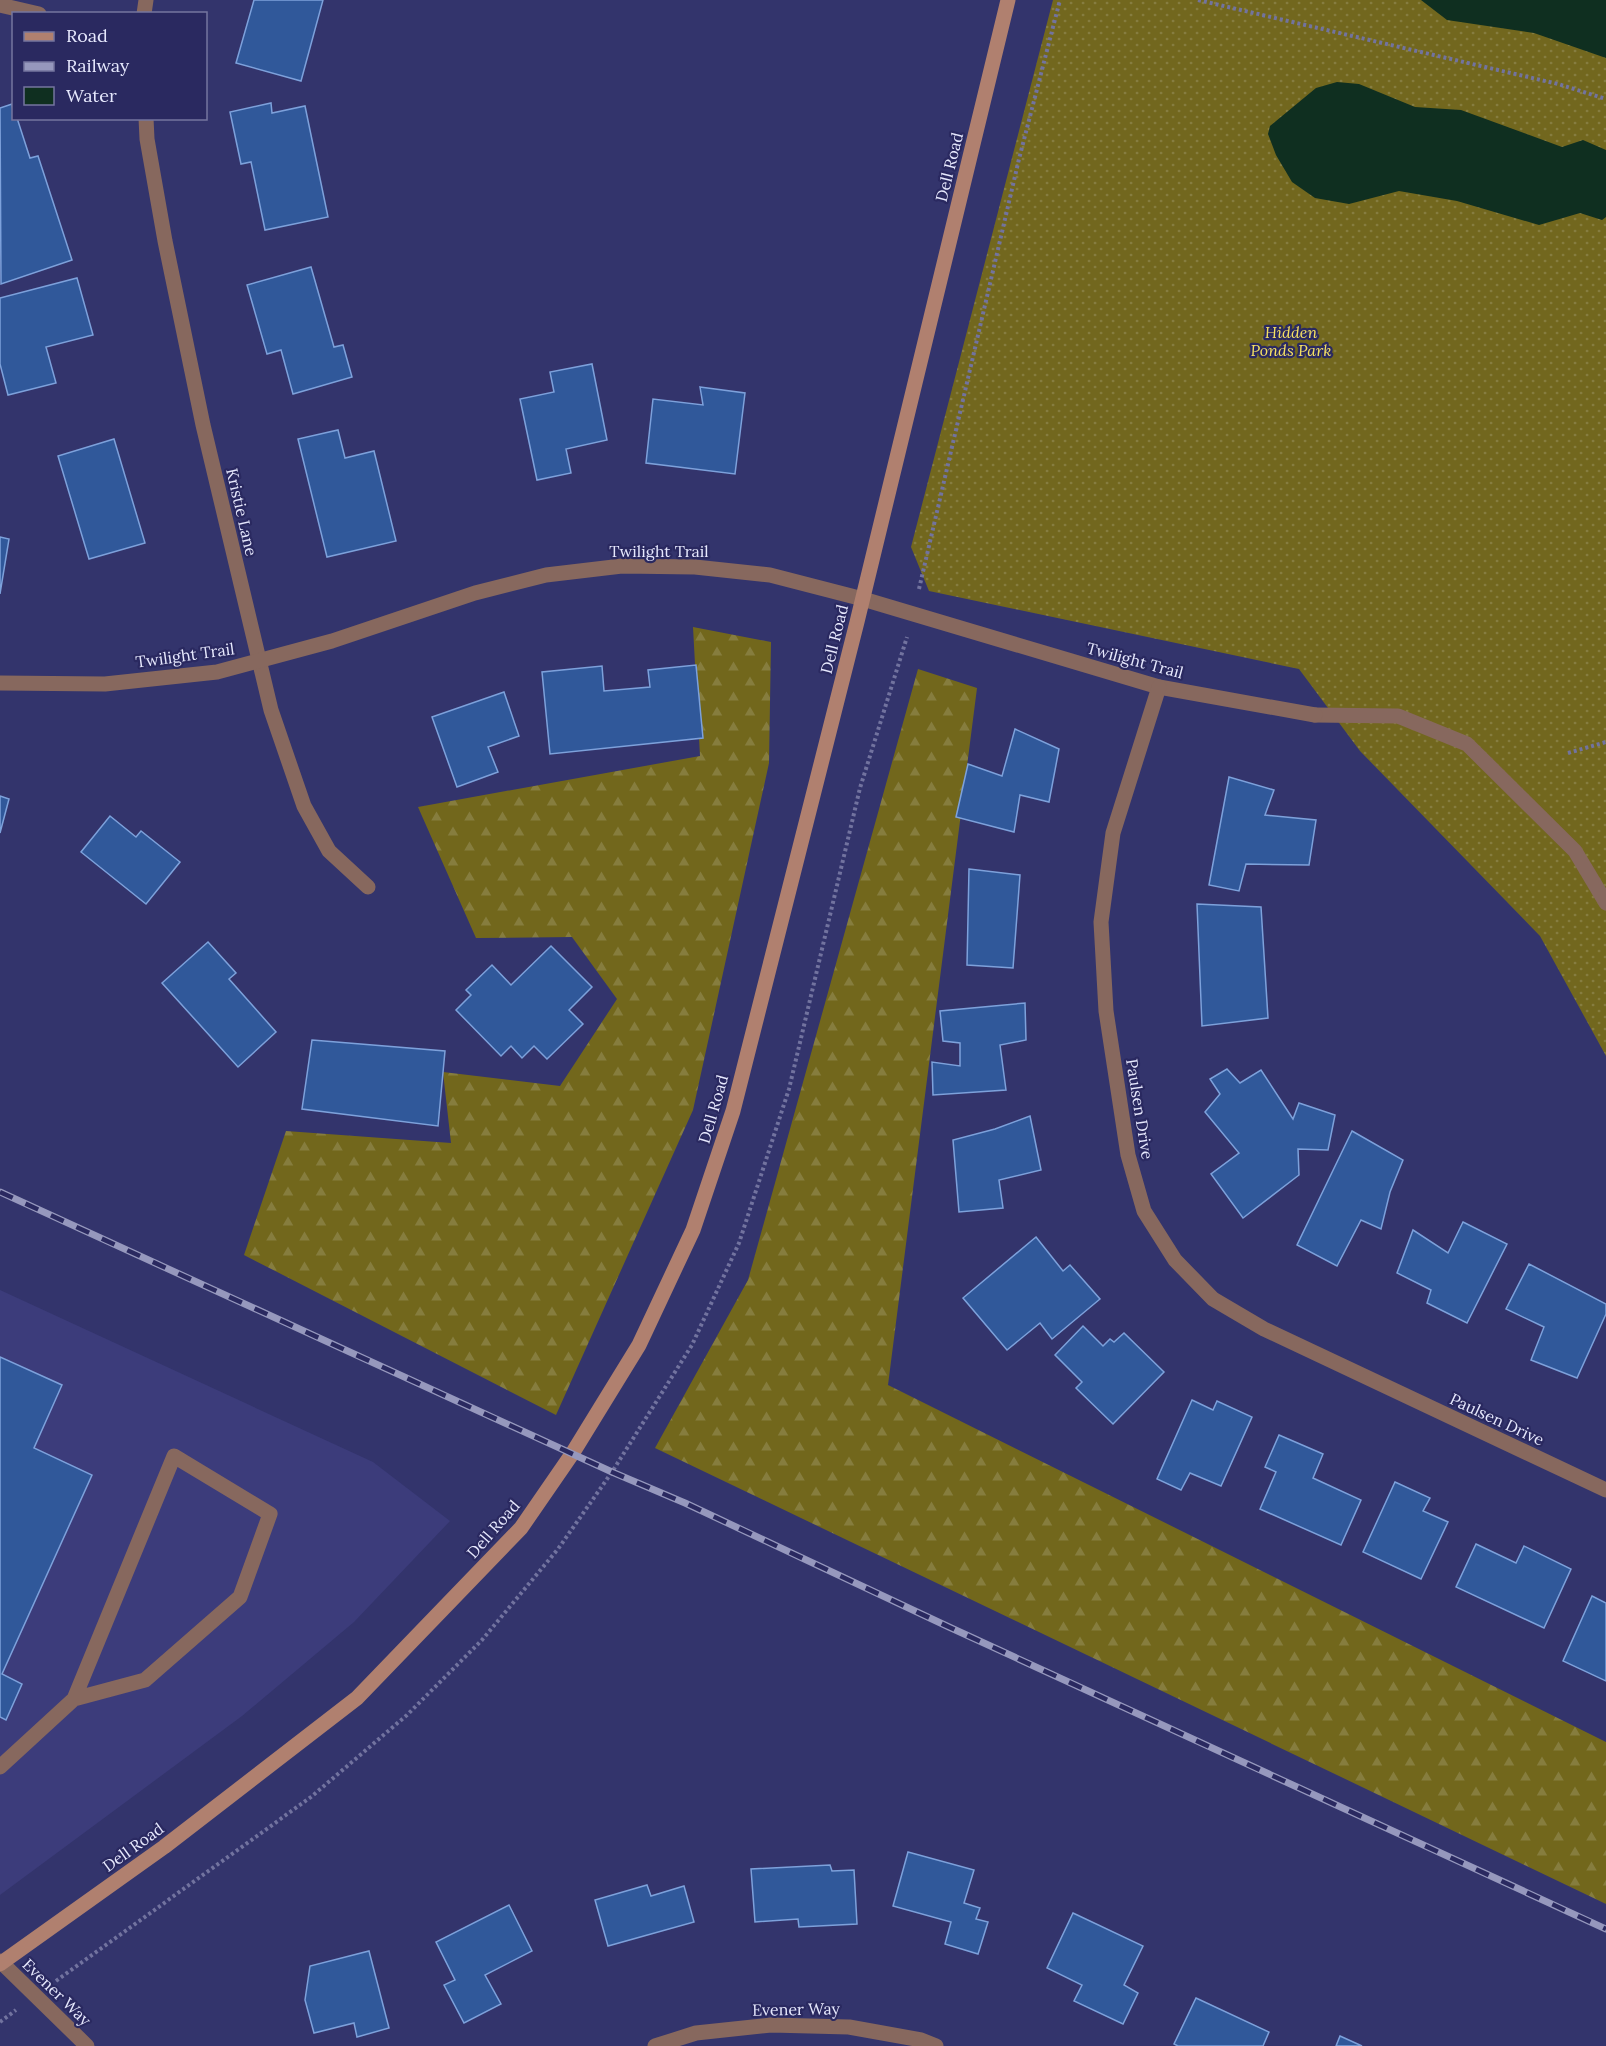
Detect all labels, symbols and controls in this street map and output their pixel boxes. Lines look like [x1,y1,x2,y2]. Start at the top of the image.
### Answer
legend [12,12,207,120]
text: Road [66,24,108,47]
text: Railway [66,54,130,77]
text: Water [66,84,117,107]
street label: Dell Road [931,130,967,204]
park label: Hidden Ponds Park [1250,322,1332,360]
street label: Kristie Lane [222,466,262,558]
street label: Twilight Trail [609,541,709,561]
street label: Dell Road [816,602,852,676]
street label: Twilight Trail [1084,637,1186,683]
street label: Twilight Trail [134,638,236,672]
street label: Paulsen Drive [1122,1057,1158,1161]
street label: Dell Road [694,1072,732,1146]
street label: Paulsen Drive [1447,1388,1548,1450]
street label: Dell Road [462,1495,524,1562]
street label: Dell Road [99,1818,168,1876]
street label: Evener Way [18,1954,96,2030]
street label: Evener Way [752,1998,841,2020]

